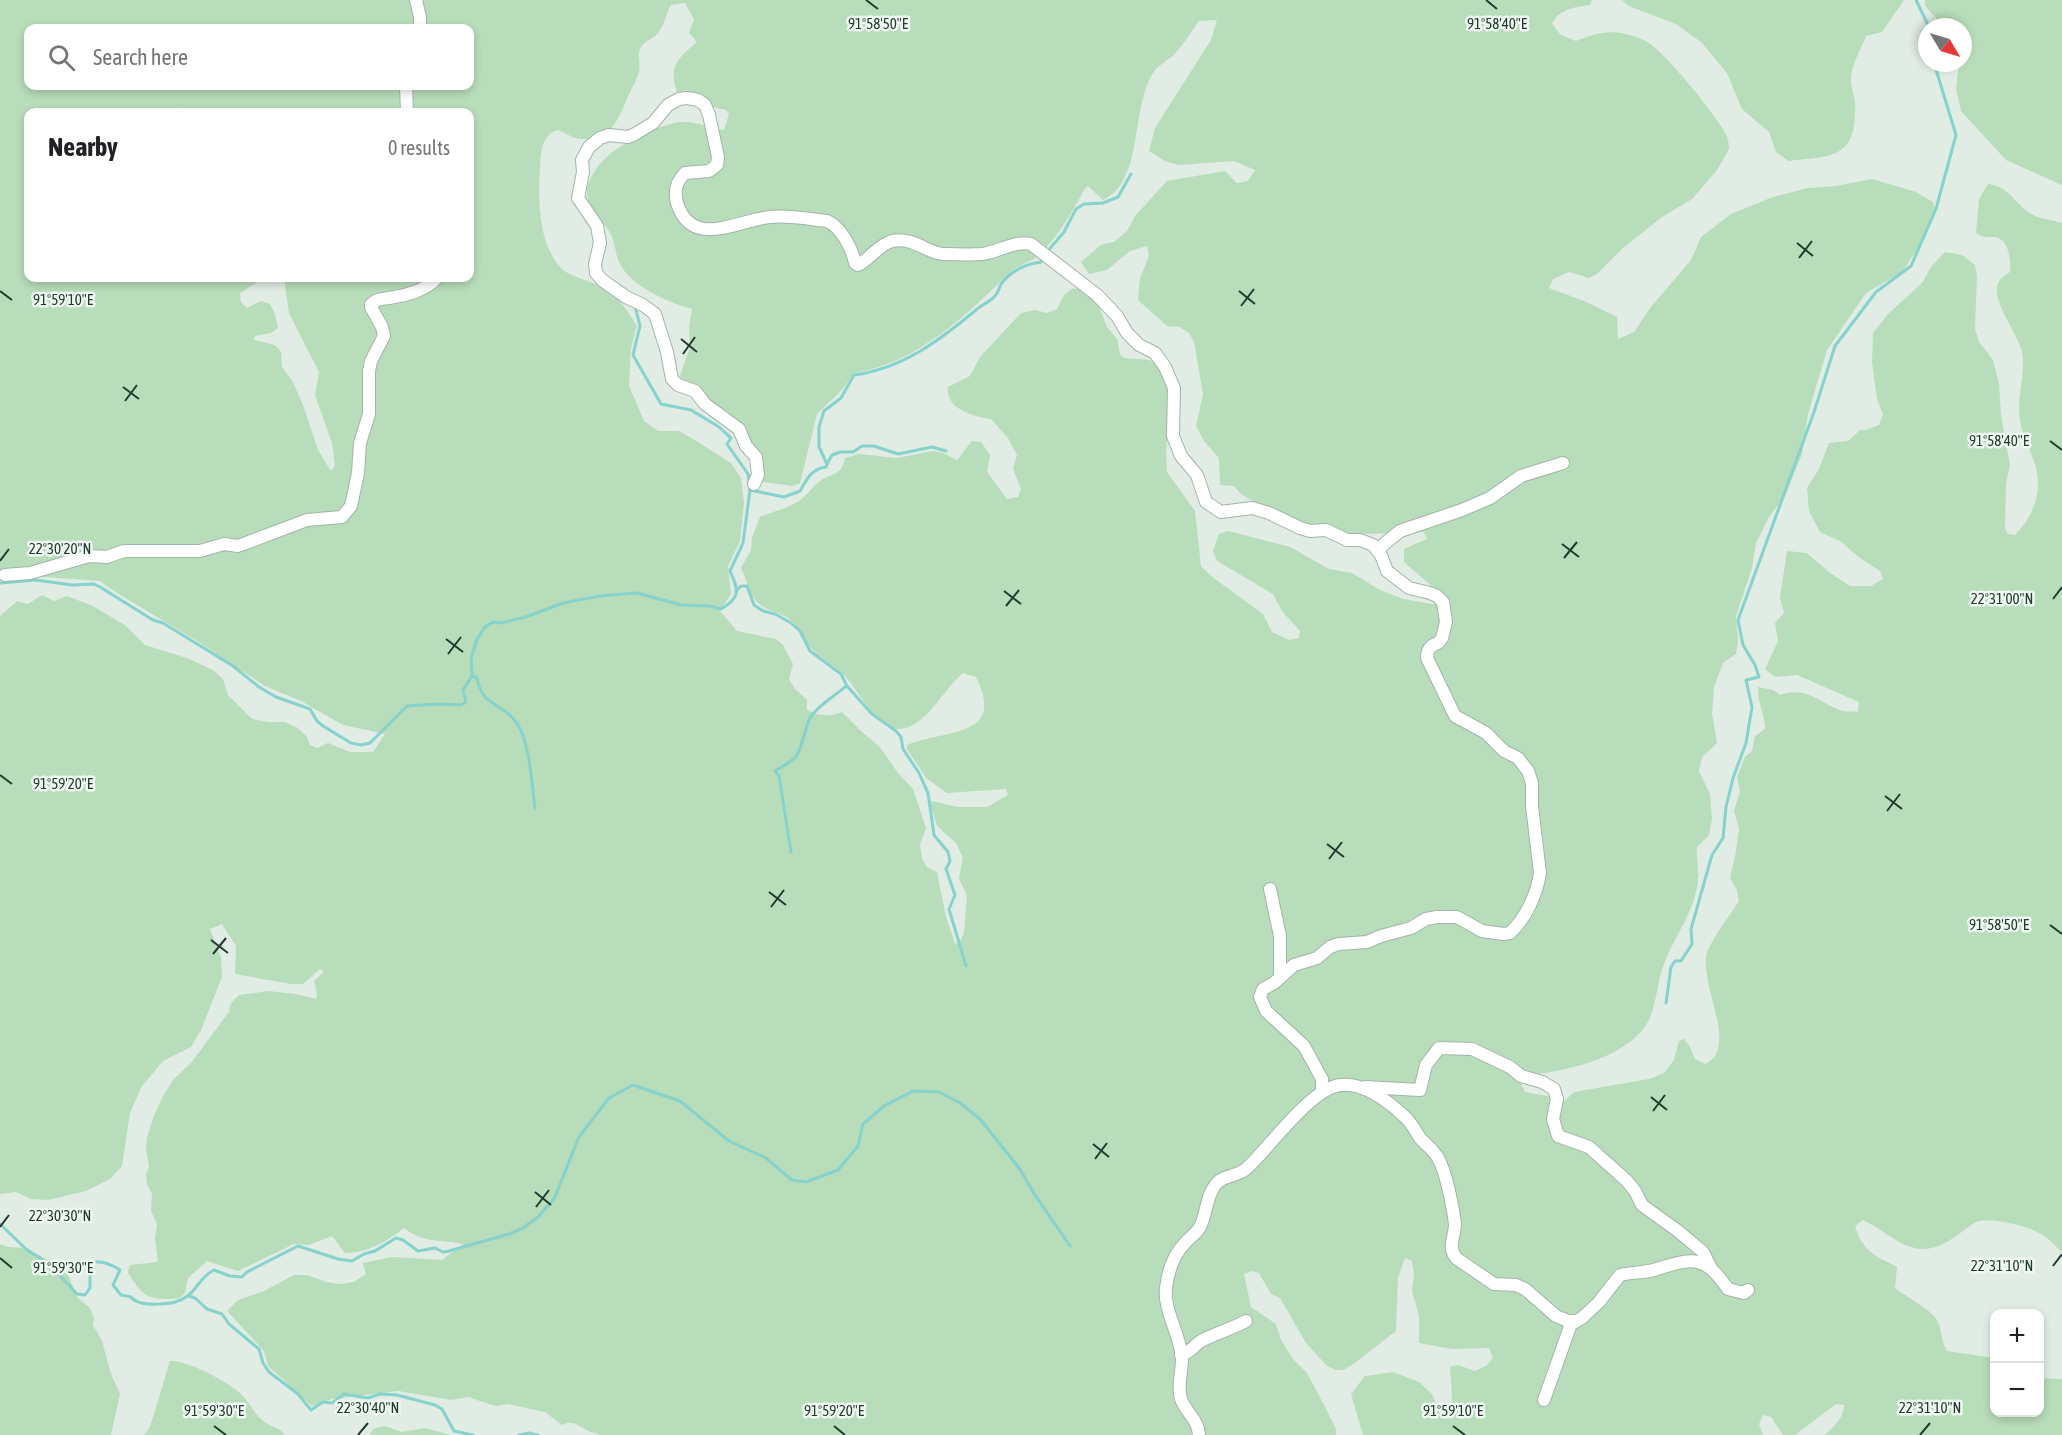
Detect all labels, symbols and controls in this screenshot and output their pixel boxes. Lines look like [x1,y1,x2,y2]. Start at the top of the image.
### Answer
text: 91°58'50"E [848,15,909,32]
text: 91°58'40"E [1467,15,1528,32]
north arrow [1918,18,1972,72]
search box [24,24,474,90]
icon: search [45,41,78,74]
text: Search here [93,44,188,70]
text: Nearby [48,132,118,162]
text: 0 results [388,136,450,159]
text: 91°59'10"E [33,291,94,308]
text: 91°58'40"E [1969,432,2030,449]
text: 22°30'20"N [29,540,91,557]
text: 22°31'00"N [1971,590,2033,607]
text: 91°59'20"E [33,775,94,792]
text: 91°58'50"E [1969,916,2030,933]
text: 22°30'30"N [29,1207,91,1224]
text: 22°31'10"N [1971,1257,2033,1274]
text: 91°59'30"E [33,1259,94,1276]
map controls [1990,1309,2044,1417]
button: + [1990,1309,2044,1363]
button: − [1990,1363,2044,1417]
text: 22°30'40"N [337,1399,399,1416]
text: 22°31'10"N [1899,1399,1961,1416]
text: 91°59'30"E [184,1402,245,1419]
text: 91°59'20"E [804,1402,865,1419]
text: 91°59'10"E [1423,1402,1484,1419]

